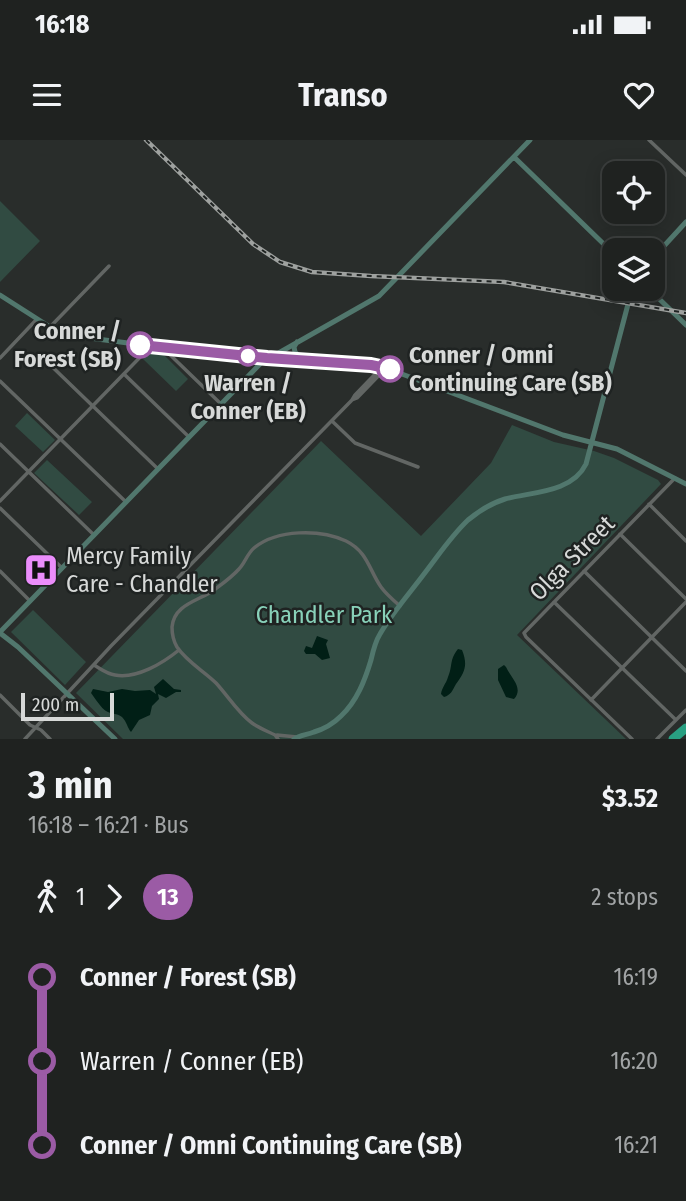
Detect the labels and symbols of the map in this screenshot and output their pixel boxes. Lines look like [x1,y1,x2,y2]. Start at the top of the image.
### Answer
place label: Conner / Forest (SB) [14,317,121,373]
marker: Conner / Forest (SB) [127,332,153,358]
place label: Conner / Omni Continuing Care (SB) [409,341,612,397]
marker: Warren / Conner (EB) [238,346,258,366]
marker: Conner / Omni Continuing Care (SB) [377,356,403,382]
place label: Warren / Conner (EB) [190,369,306,425]
street label: Olga Street [524,510,620,606]
place label: Mercy Family Care - Chandler [66,542,218,598]
hospital icon: Mercy Family Care - Chandler [22,551,60,589]
park label: Chandler Park [256,601,393,629]
scale bar [21,690,114,722]

